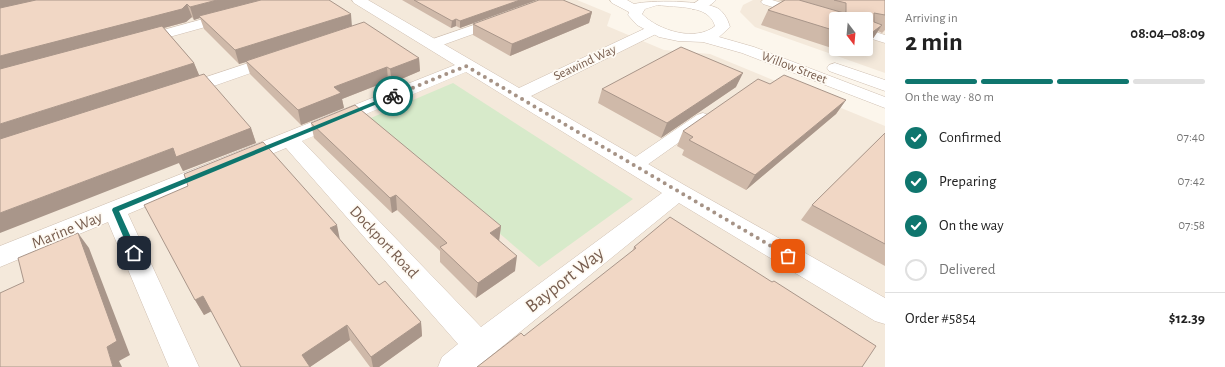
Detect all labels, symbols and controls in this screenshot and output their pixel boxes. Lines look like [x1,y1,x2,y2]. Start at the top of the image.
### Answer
north arrow [829,12,873,56]
map controls [829,12,873,56]
text: Arriving in [905,12,958,25]
text: 08:04–08:09 [1130,26,1205,41]
text: 2 min [905,29,963,55]
street label: Seawind Way [552,43,619,83]
street label: Willow Street [760,50,828,86]
courier [373,76,413,116]
icon: bike [382,85,404,107]
text: On the way · 80 m [905,91,994,104]
icon: check [905,127,927,149]
text: Confirmed [939,130,1001,145]
text: 07:40 [1177,131,1205,144]
icon: check [905,171,927,193]
text: Preparing [939,174,996,189]
text: 07:42 [1178,175,1205,188]
street label: Dockport Road [347,203,421,281]
street label: Marine Way [29,209,105,252]
icon: check [905,215,927,237]
text: On the way [939,218,1004,233]
text: 07:58 [1178,219,1205,232]
pin [117,236,151,270]
pin [771,239,805,273]
icon: home [123,242,145,264]
street label: Bayport Way [522,244,608,316]
icon: bag [777,245,799,267]
text: Delivered [939,262,996,277]
text: Order #5854 [905,311,976,326]
text: $12.39 [1169,311,1205,326]

